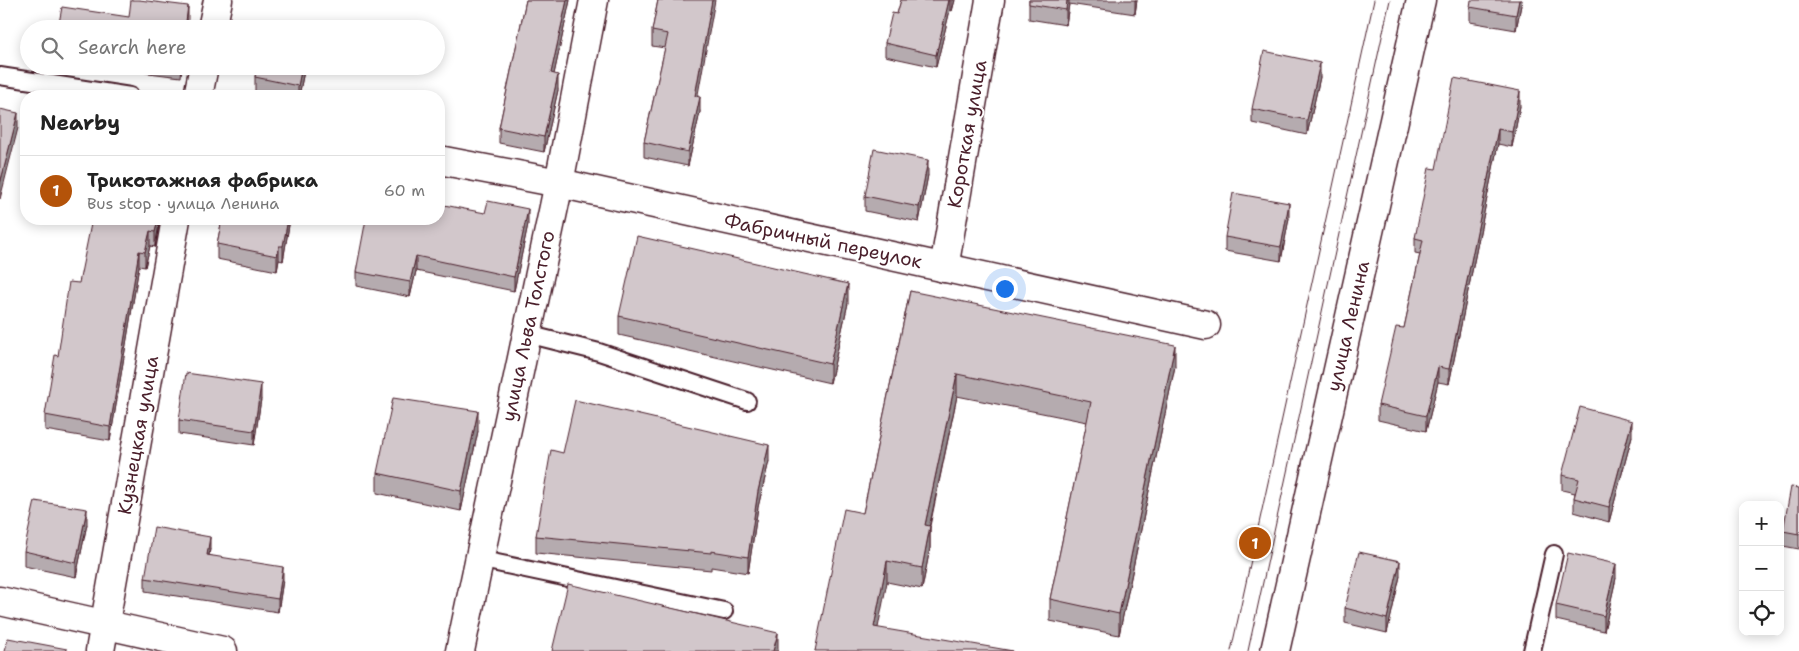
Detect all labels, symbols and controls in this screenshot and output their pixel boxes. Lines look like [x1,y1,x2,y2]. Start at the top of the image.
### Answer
search box [20,20,445,75]
icon: search [38,34,66,62]
text: Search here [78,35,187,60]
street label: Короткая улица [942,58,992,210]
text: Nearby [40,109,120,137]
text: Трикотажная фабрика [87,168,318,193]
text: 1 [52,180,60,201]
text: 60 m [384,180,425,201]
text: Bus stop · улица Ленина [87,193,279,214]
street label: Фабричный переулок [722,208,924,274]
street label: улица Льва Толстого [496,228,560,424]
street label: улица Ленина [1321,258,1375,394]
your location [992,276,1018,302]
street label: Кузнецкая улица [112,353,164,516]
map controls [1739,501,1784,636]
button: + [1739,501,1784,546]
pin: 1 [1239,524,1271,562]
button: − [1739,546,1784,591]
button: locate [1739,591,1784,636]

